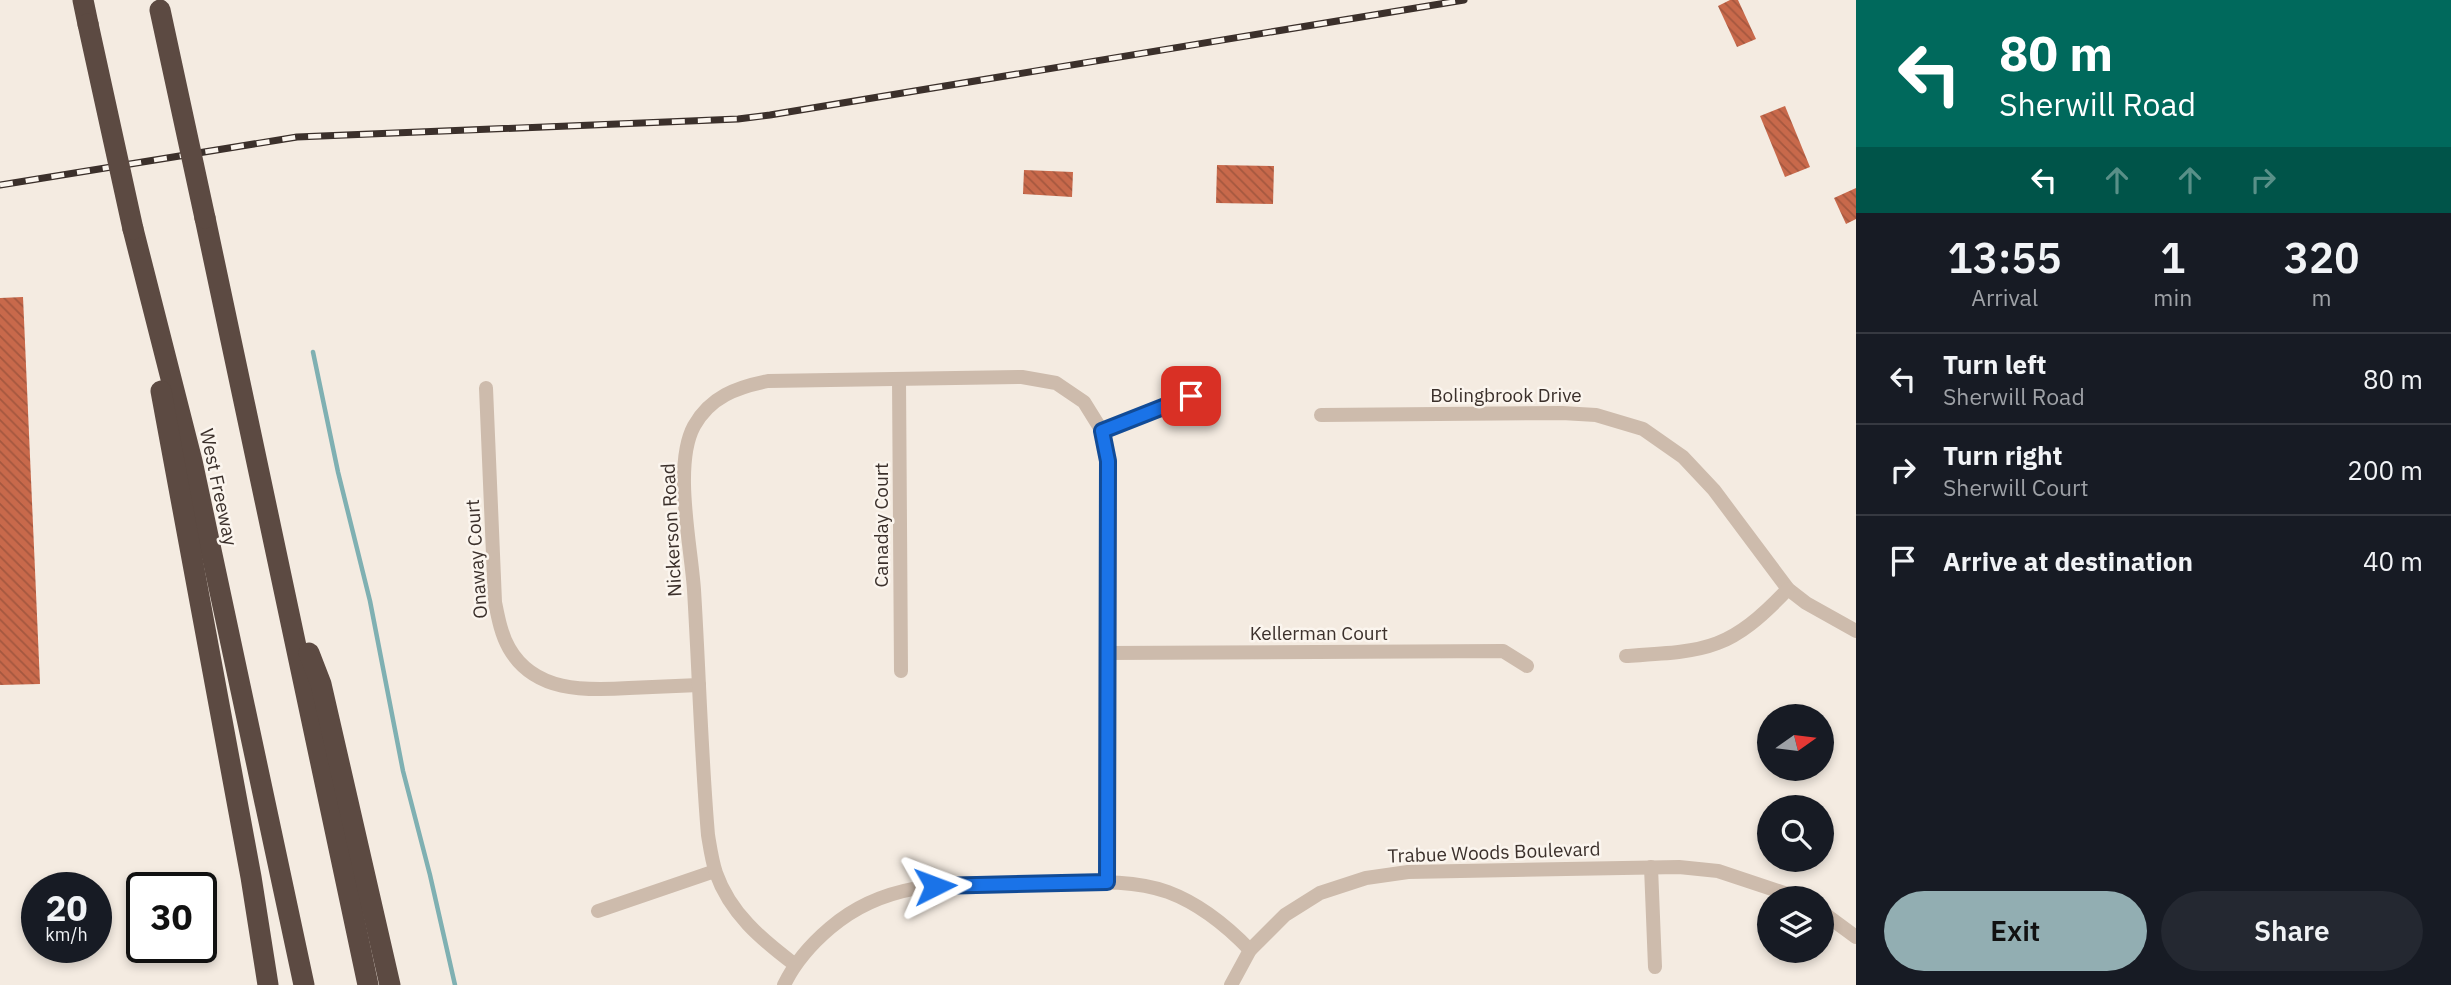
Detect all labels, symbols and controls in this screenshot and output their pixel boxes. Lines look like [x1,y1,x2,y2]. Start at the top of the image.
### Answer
text: 80 m [1999,21,2113,84]
icon: left [1884,28,1975,119]
text: Sherwill Road [1999,83,2196,125]
icon: left [2025,161,2063,199]
icon: ahead [2098,161,2136,199]
icon: ahead [2171,161,2209,199]
icon: right [2244,161,2282,199]
text: 13:55 [1948,230,2062,285]
text: 1 [2160,230,2185,285]
text: 320 [2284,230,2359,285]
text: Arrival [1971,282,2038,312]
text: min [2153,282,2192,312]
text: m [2312,282,2332,312]
text: Turn left [1943,347,2046,381]
icon: left [1884,360,1922,398]
text: 80 m [2363,362,2423,396]
pin [1161,366,1221,426]
icon: arrive [1172,377,1210,415]
text: Sherwill Road [1943,381,2085,411]
street label: Bolingbrook Drive [1430,383,1582,407]
street label: West Freeway [195,426,243,548]
text: Turn right [1943,438,2062,472]
icon: right [1884,451,1922,489]
text: 200 m [2347,453,2423,487]
street label: Nickerson Road [656,463,686,597]
street label: Canaday Court [869,463,893,587]
text: Sherwill Court [1943,472,2089,502]
street label: Onaway Court [460,498,492,620]
icon: arrive [1884,542,1922,580]
text: Arrive at destination [1943,544,2193,578]
text: 40 m [2363,544,2423,578]
street label: Kellerman Court [1250,621,1388,645]
north arrow [1757,704,1834,780]
map controls [1757,704,1834,963]
button: search [1757,795,1834,872]
street label: Trabue Woods Boulevard [1387,836,1601,868]
position arrow [898,849,972,923]
speed limit sign: 30 [126,872,217,963]
text: 20 [45,885,88,931]
button: layers [1757,886,1834,963]
button: Exit [1884,891,2147,971]
button: Share [2161,891,2423,971]
text: km/h [45,923,88,946]

